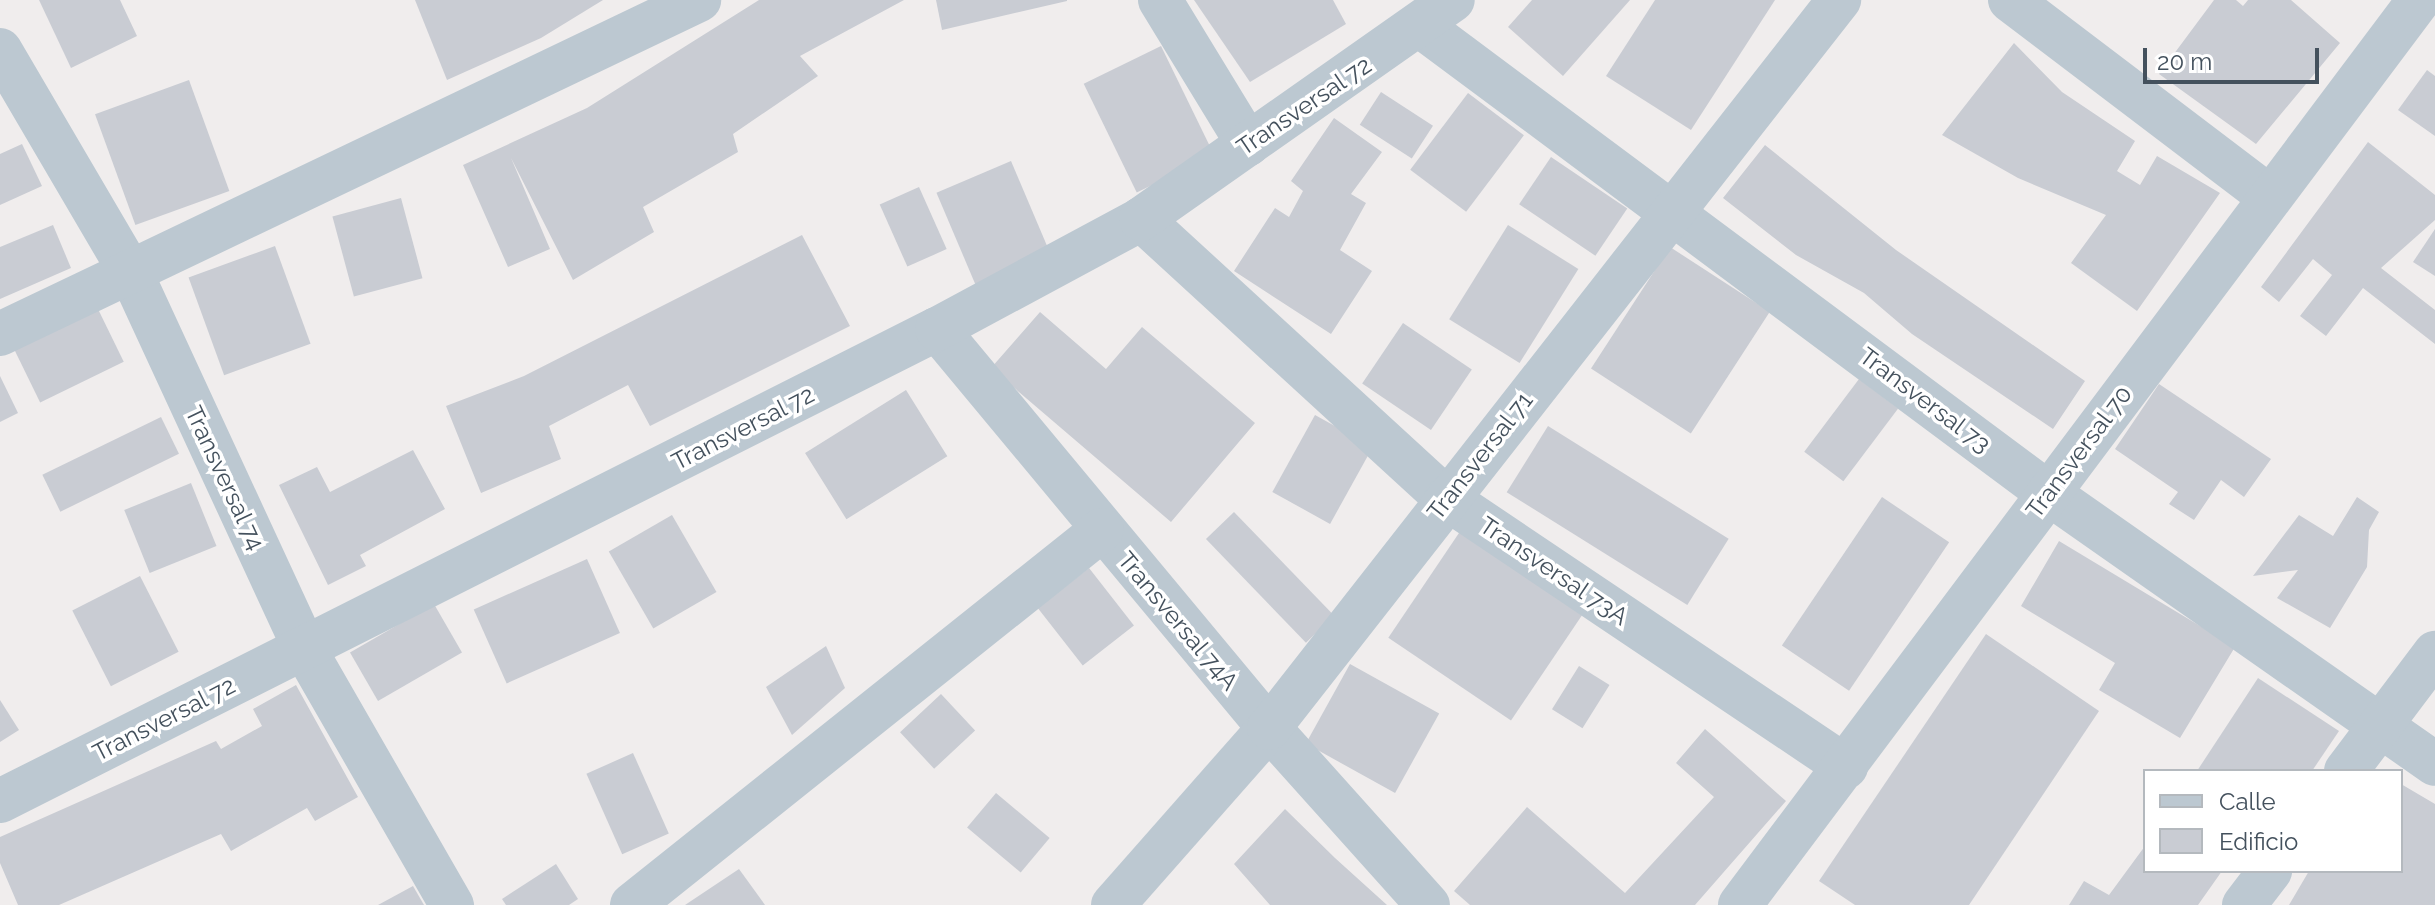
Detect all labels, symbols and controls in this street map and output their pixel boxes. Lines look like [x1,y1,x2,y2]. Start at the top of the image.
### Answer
scale bar [2147,32,2323,82]
text: 20 m [2157,47,2212,76]
street label: Transversal 72 [1231,50,1377,162]
street label: Transversal 73 [1854,341,1996,459]
street label: Transversal 72 [667,380,819,476]
street label: Transversal 70 [2020,380,2138,524]
street label: Transversal 71 [1421,386,1539,526]
street label: Transversal 74 [179,401,271,555]
street label: Transversal 73A [1474,511,1634,631]
street label: Transversal 74A [1112,546,1244,696]
street label: Transversal 72 [88,671,240,767]
legend [2143,769,2403,873]
text: Calle [2219,787,2276,816]
text: Edificio [2219,827,2298,856]

